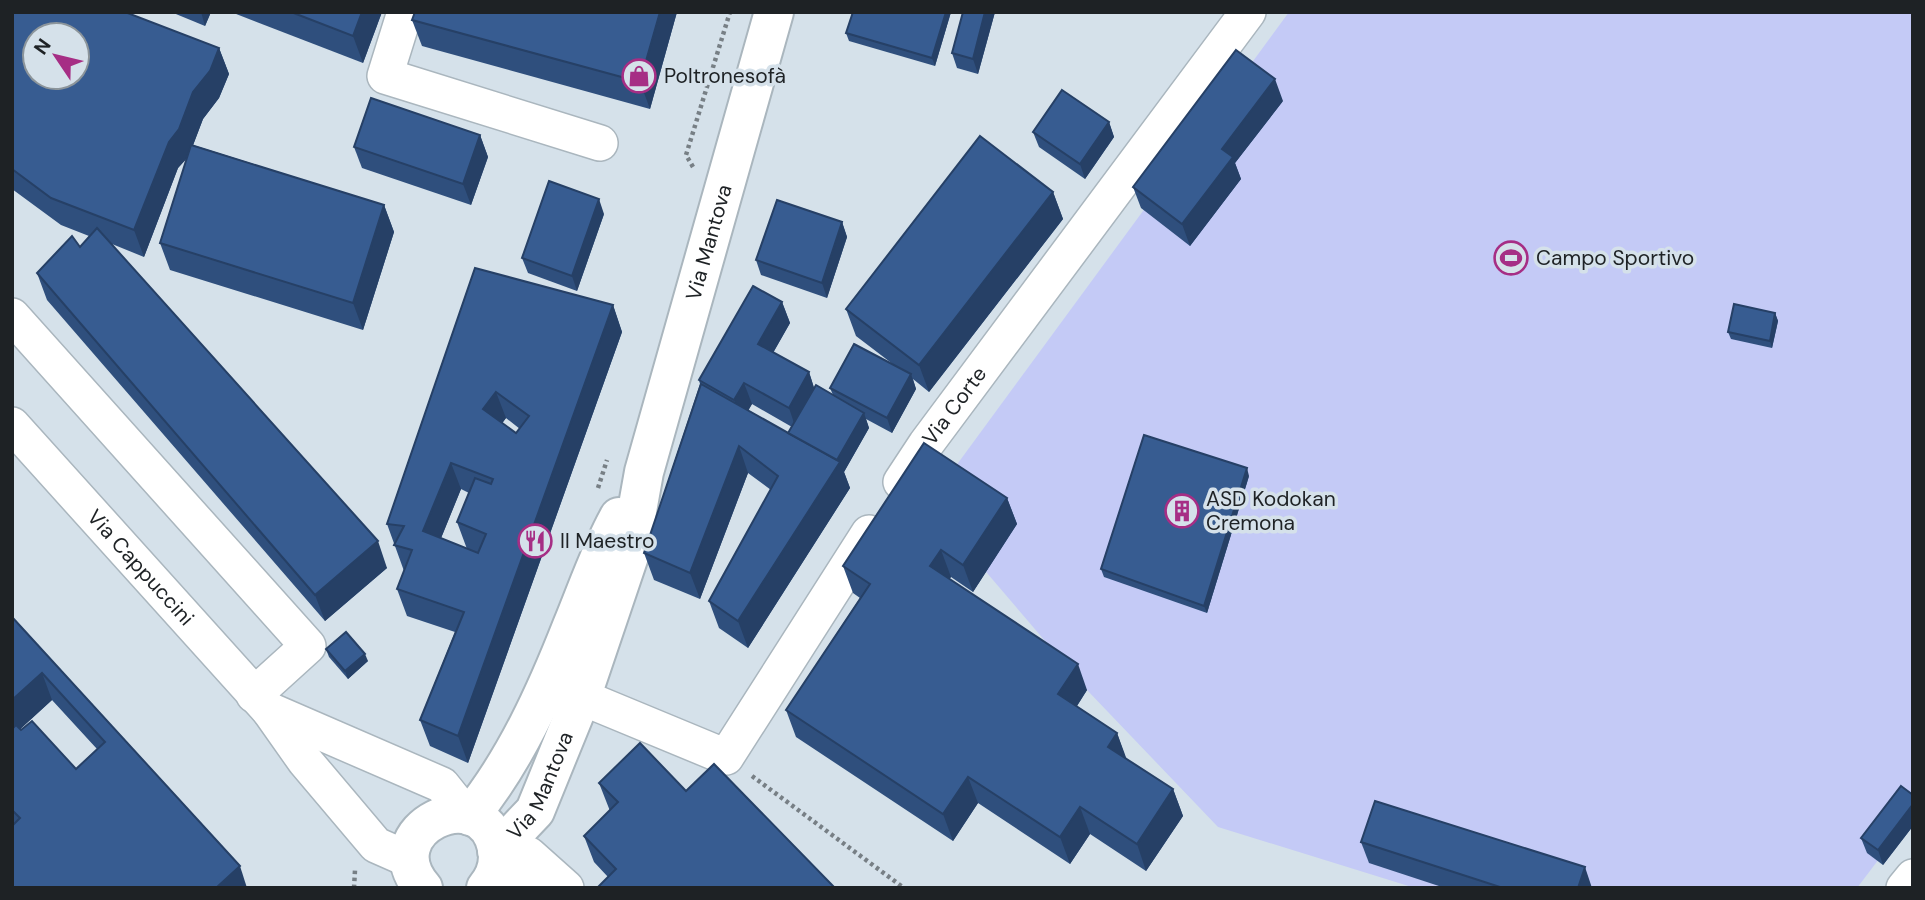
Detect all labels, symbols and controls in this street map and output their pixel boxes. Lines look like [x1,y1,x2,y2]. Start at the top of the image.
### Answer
north arrow [21,21,91,91]
text: N [28,34,57,59]
shop icon: Poltronesofà [620,57,658,95]
place label: Poltronesofà [664,62,786,90]
street label: Via Mantova [679,181,739,304]
sports icon: Campo Sportivo [1492,239,1530,277]
place label: Campo Sportivo [1536,244,1694,272]
street label: Via Corte [916,361,993,451]
place label: ASD Kodokan Cremona [1206,485,1336,537]
building icon: ASD Kodokan Cremona [1163,492,1201,530]
street label: Via Cappuccini [81,504,200,632]
restaurant icon: Il Maestro [516,522,554,560]
place label: Il Maestro [560,527,654,555]
street label: Via Mantova [501,728,580,846]

